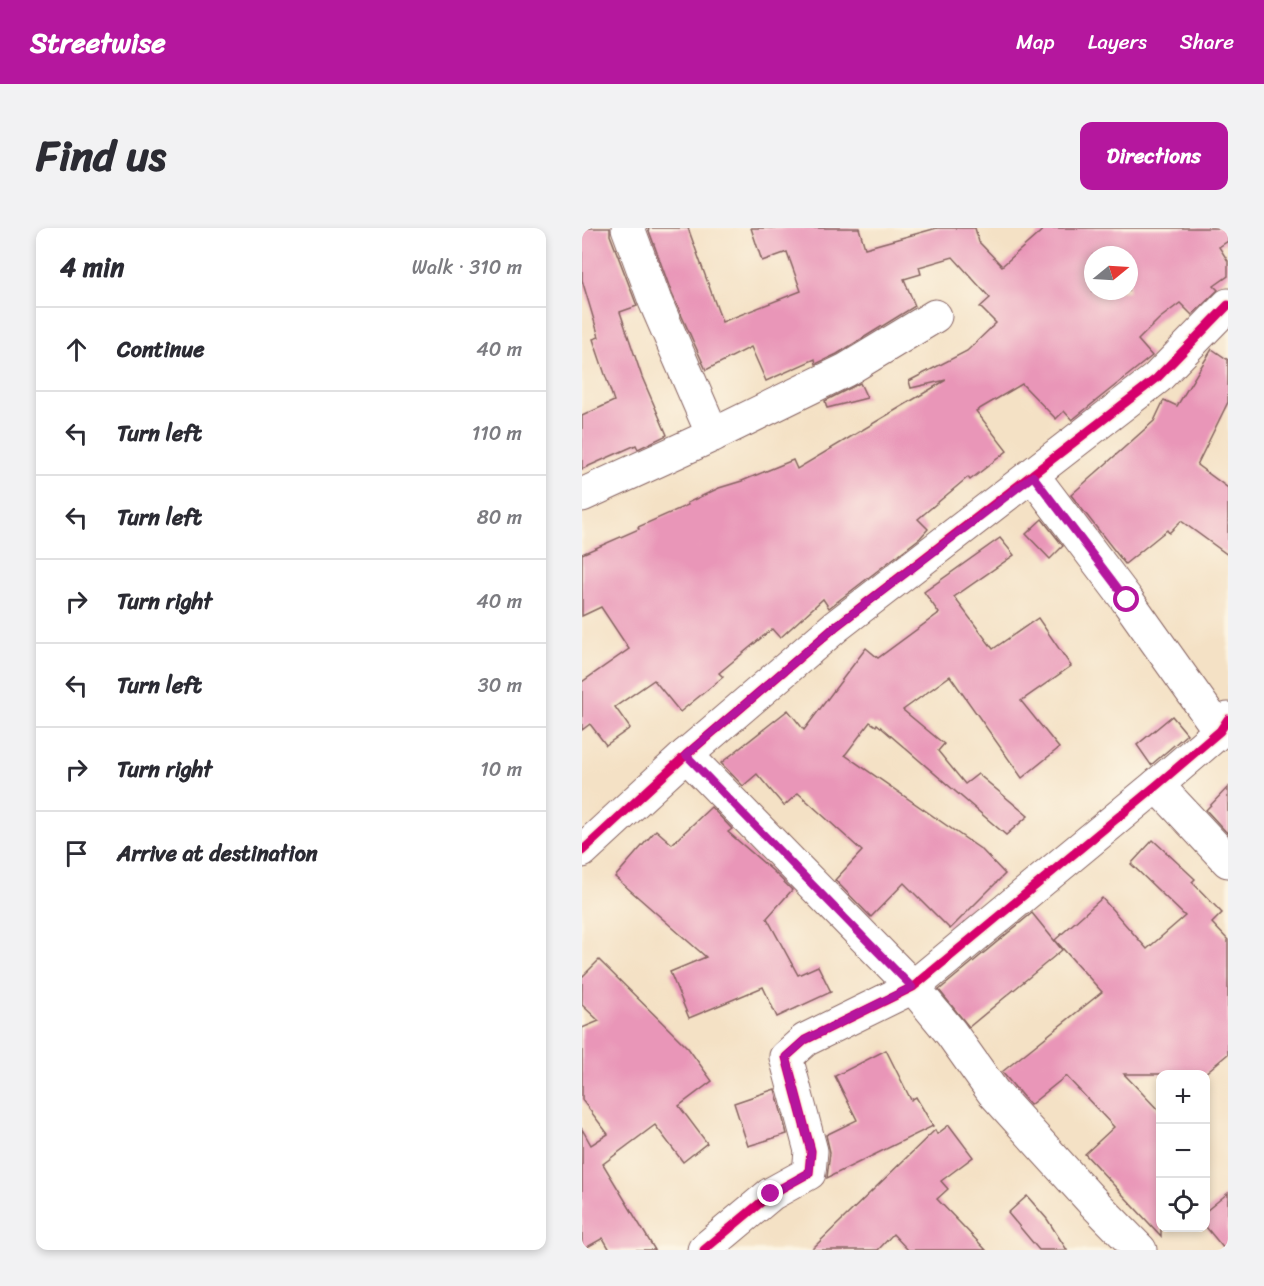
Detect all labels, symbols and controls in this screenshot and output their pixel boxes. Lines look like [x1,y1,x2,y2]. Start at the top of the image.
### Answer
text: Streetwise [30,18,166,67]
text: Map [1016,23,1055,61]
text: Layers [1088,23,1147,61]
text: Share [1180,23,1234,61]
text: Find us [36,119,166,193]
button: Directions [1080,122,1228,190]
text: 4 min [60,244,124,290]
north arrow [1084,246,1138,300]
text: Walk · 310 m [412,250,522,285]
text: Continue [117,330,205,369]
text: 40 m [476,332,522,367]
icon: ahead [60,333,93,366]
text: Turn left [117,414,202,453]
text: 110 m [472,416,522,451]
icon: left [60,417,93,450]
text: Turn left [117,498,202,537]
text: 80 m [477,500,522,535]
icon: left [60,501,93,534]
text: Turn right [117,582,212,621]
text: 40 m [476,584,522,619]
icon: right [60,585,93,618]
route start [1113,586,1139,612]
text: Turn left [117,666,202,705]
text: 30 m [478,668,522,703]
icon: left [60,669,93,702]
text: Turn right [117,750,212,789]
text: 10 m [480,752,522,787]
icon: right [60,753,93,786]
text: Arrive at destination [117,834,318,873]
icon: arrive [60,837,93,870]
map controls [1156,1070,1210,1232]
button: + [1156,1070,1210,1124]
button: − [1156,1124,1210,1178]
button: locate [1156,1178,1210,1232]
route end [757,1180,783,1206]

